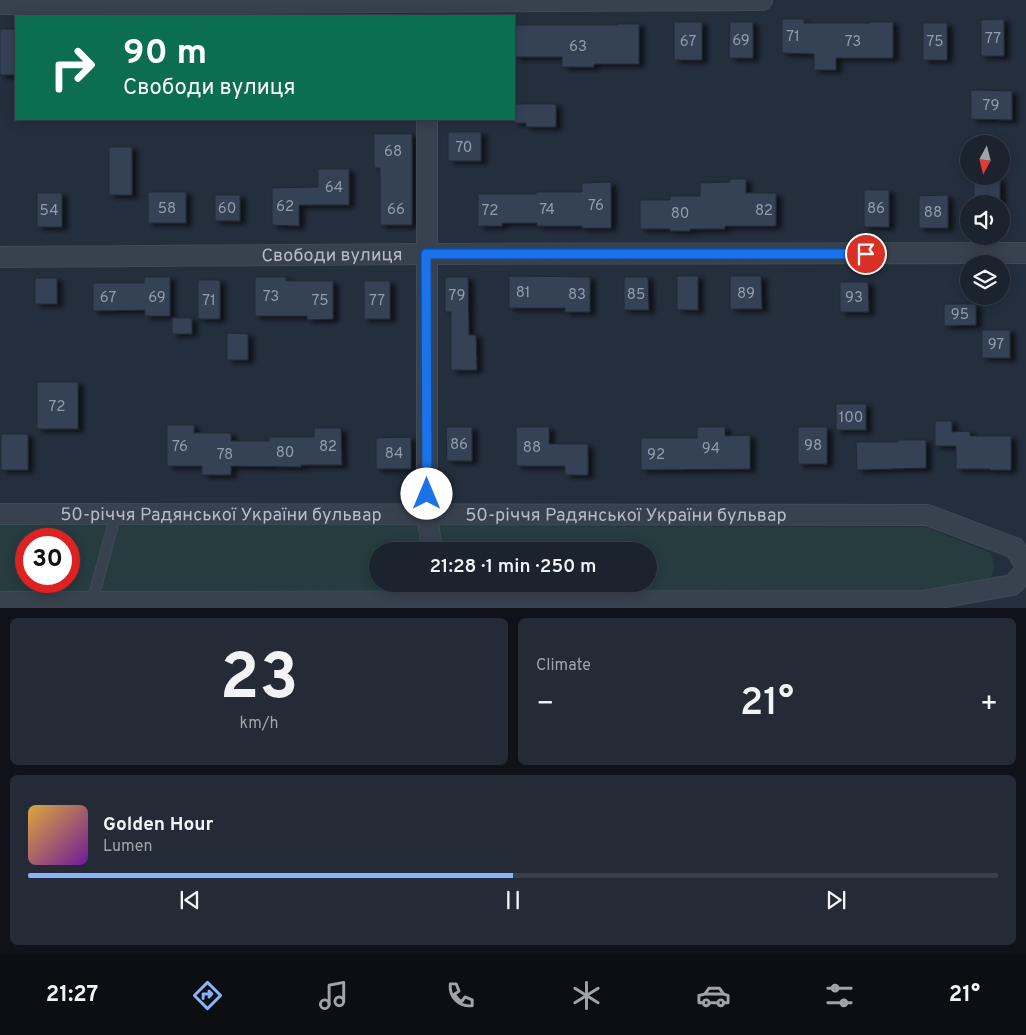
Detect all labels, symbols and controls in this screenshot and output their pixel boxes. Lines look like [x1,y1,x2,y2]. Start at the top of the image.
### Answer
house number: 71 [786,28,800,47]
house number: 77 [985,30,1001,49]
text: 90 m [123,32,207,76]
house number: 69 [732,32,750,51]
house number: 67 [680,33,696,52]
house number: 73 [845,33,861,52]
house number: 75 [926,33,944,52]
icon: right [40,35,105,100]
house number: 63 [569,38,587,57]
text: Свободи вулиця [123,75,295,102]
house number: 79 [983,97,999,116]
north arrow [960,135,1010,185]
map controls [960,135,1010,305]
house number: 70 [455,139,473,158]
house number: 68 [384,143,402,162]
house number: 64 [325,179,343,198]
button: sound [960,195,1010,245]
house number: 76 [588,197,604,216]
house number: 62 [276,198,294,217]
house number: 58 [158,200,176,219]
house number: 60 [218,200,236,219]
house number: 86 [867,200,885,219]
house number: 66 [387,201,405,220]
house number: 74 [539,201,555,220]
house number: 54 [40,202,58,221]
house number: 72 [482,202,498,221]
house number: 82 [755,202,773,221]
house number: 88 [924,204,942,223]
house number: 80 [671,205,689,224]
pin [845,233,887,275]
icon: arrive [852,240,880,268]
street label: Свободи вулиця [261,244,403,268]
button: layers [960,255,1010,305]
house number: 81 [516,284,530,303]
house number: 89 [737,285,755,304]
house number: 83 [568,286,586,305]
house number: 85 [627,286,645,305]
house number: 79 [449,287,465,306]
house number: 73 [263,288,279,307]
house number: 67 [100,289,116,308]
house number: 69 [148,289,166,308]
house number: 93 [845,289,863,308]
house number: 71 [202,292,216,311]
house number: 75 [311,292,329,311]
house number: 77 [369,292,385,311]
house number: 95 [951,306,969,325]
house number: 97 [988,336,1004,355]
house number: 72 [49,398,65,417]
house number: 100 [839,409,863,428]
house number: 86 [450,436,468,455]
house number: 98 [804,437,822,456]
house number: 76 [172,438,188,457]
house number: 82 [319,438,337,457]
house number: 88 [523,439,541,458]
house number: 94 [702,440,720,459]
house number: 80 [276,444,294,463]
house number: 84 [385,445,403,464]
house number: 78 [217,446,233,465]
house number: 92 [647,446,665,465]
position arrow [400,467,452,519]
street label: 50-річчя Радянської України бульвар [60,504,382,527]
street label: 50-річчя Радянської України бульвар [465,505,787,528]
speed limit sign: 30 [15,528,80,593]
text: 21:28 · 1 min · 250 m [429,555,597,579]
text: 23 [220,640,298,722]
text: Climate [536,656,591,676]
text: 21° [740,680,794,729]
text: − [536,687,554,723]
text: + [980,687,998,723]
text: km/h [240,714,278,734]
text: Golden Hour [103,813,214,837]
text: Lumen [103,837,153,857]
icon: previous [176,886,204,914]
icon: pause [499,886,527,914]
icon: next [822,886,850,914]
icon: directions [190,978,225,1013]
icon: music [316,978,351,1013]
icon: phone [443,978,478,1013]
icon: climate [569,978,604,1013]
icon: car [696,978,731,1013]
icon: filters [822,978,857,1013]
text: 21:27 [46,982,98,1009]
text: 21° [949,982,980,1009]

